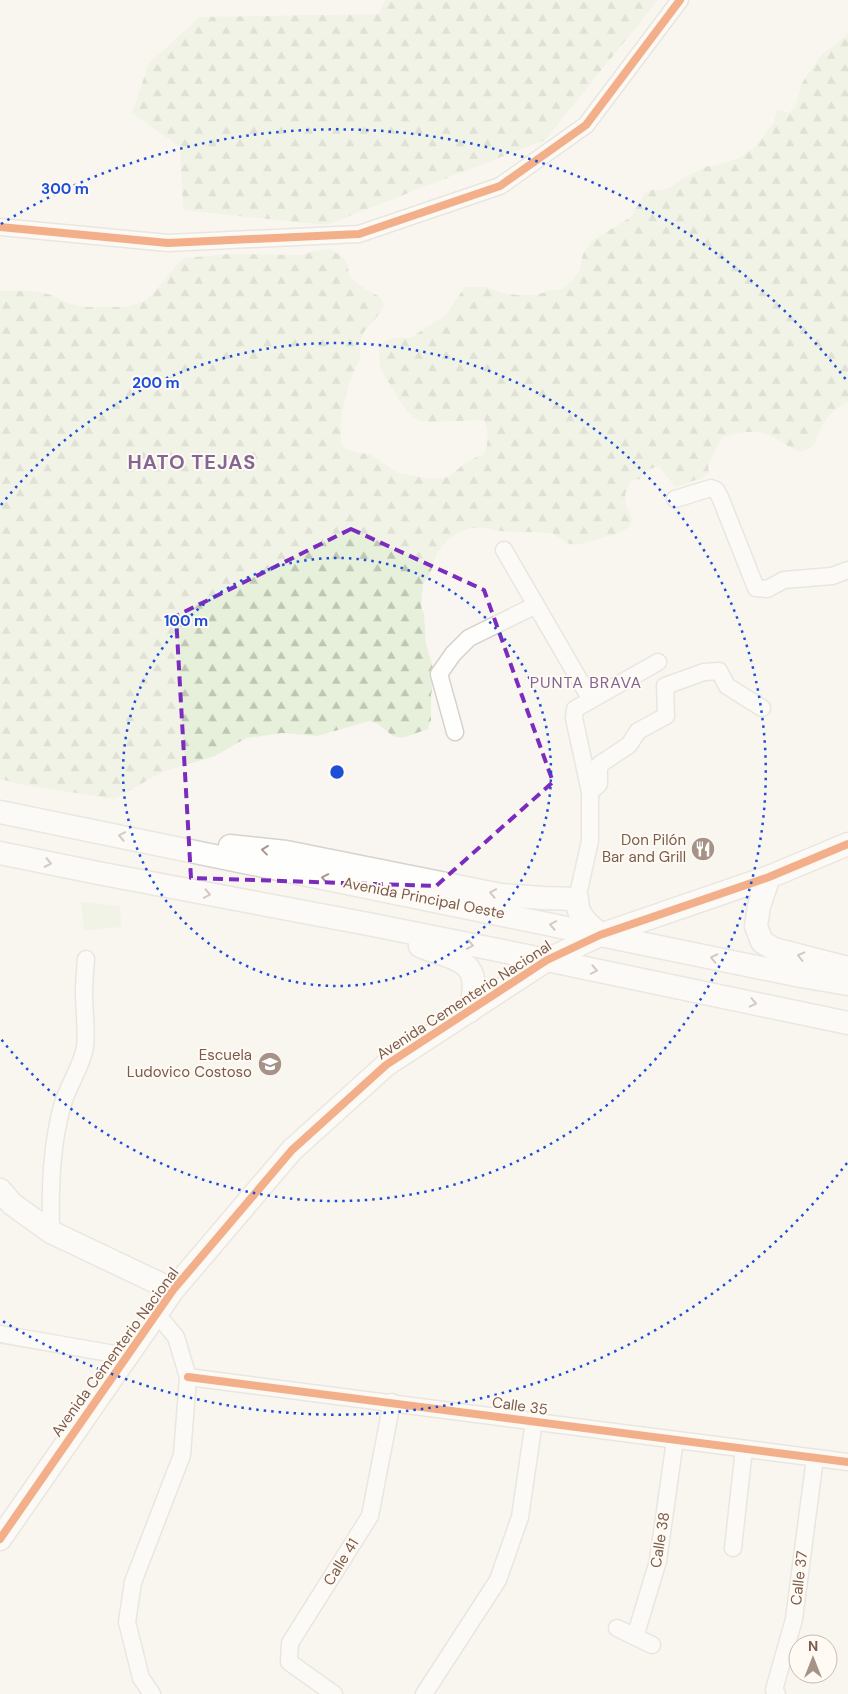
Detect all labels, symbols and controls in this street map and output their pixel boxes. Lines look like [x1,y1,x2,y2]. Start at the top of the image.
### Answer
text: 300 m [41,179,89,199]
text: 200 m [132,373,180,393]
district label: HATO TEJAS [128,449,256,475]
text: 100 m [164,611,208,631]
district label: PUNTA BRAVA [530,672,642,693]
centre of rings [328,763,346,781]
place label: Don Pilón Bar and Grill [602,830,686,867]
one-way arrow [117,831,126,842]
restaurant icon: Don Pilón Bar and Grill [690,836,716,862]
one-way arrow [261,845,269,856]
one-way arrow [43,857,52,867]
street label: Avenida Principal Oeste [342,873,506,923]
one-way arrow [320,874,329,884]
one-way arrow [203,888,212,898]
one-way arrow [489,889,498,899]
one-way arrow [548,920,557,930]
street label: Avenida Cementerio Nacional [373,936,555,1064]
one-way arrow [465,939,474,949]
one-way arrow [796,951,805,962]
one-way arrow [710,953,719,964]
one-way arrow [590,964,599,975]
one-way arrow [749,997,758,1008]
place label: Escuela Ludovico Costoso [127,1045,252,1082]
school or university icon: Escuela Ludovico Costoso [257,1051,283,1077]
street label: Avenida Cementerio Nacional [47,1263,183,1441]
street label: Calle 35 [491,1392,549,1420]
street label: Calle 38 [646,1511,674,1569]
street label: Calle 41 [319,1535,363,1589]
street label: Calle 37 [786,1550,812,1606]
north arrow [788,1634,838,1684]
text: N [808,1637,818,1655]

